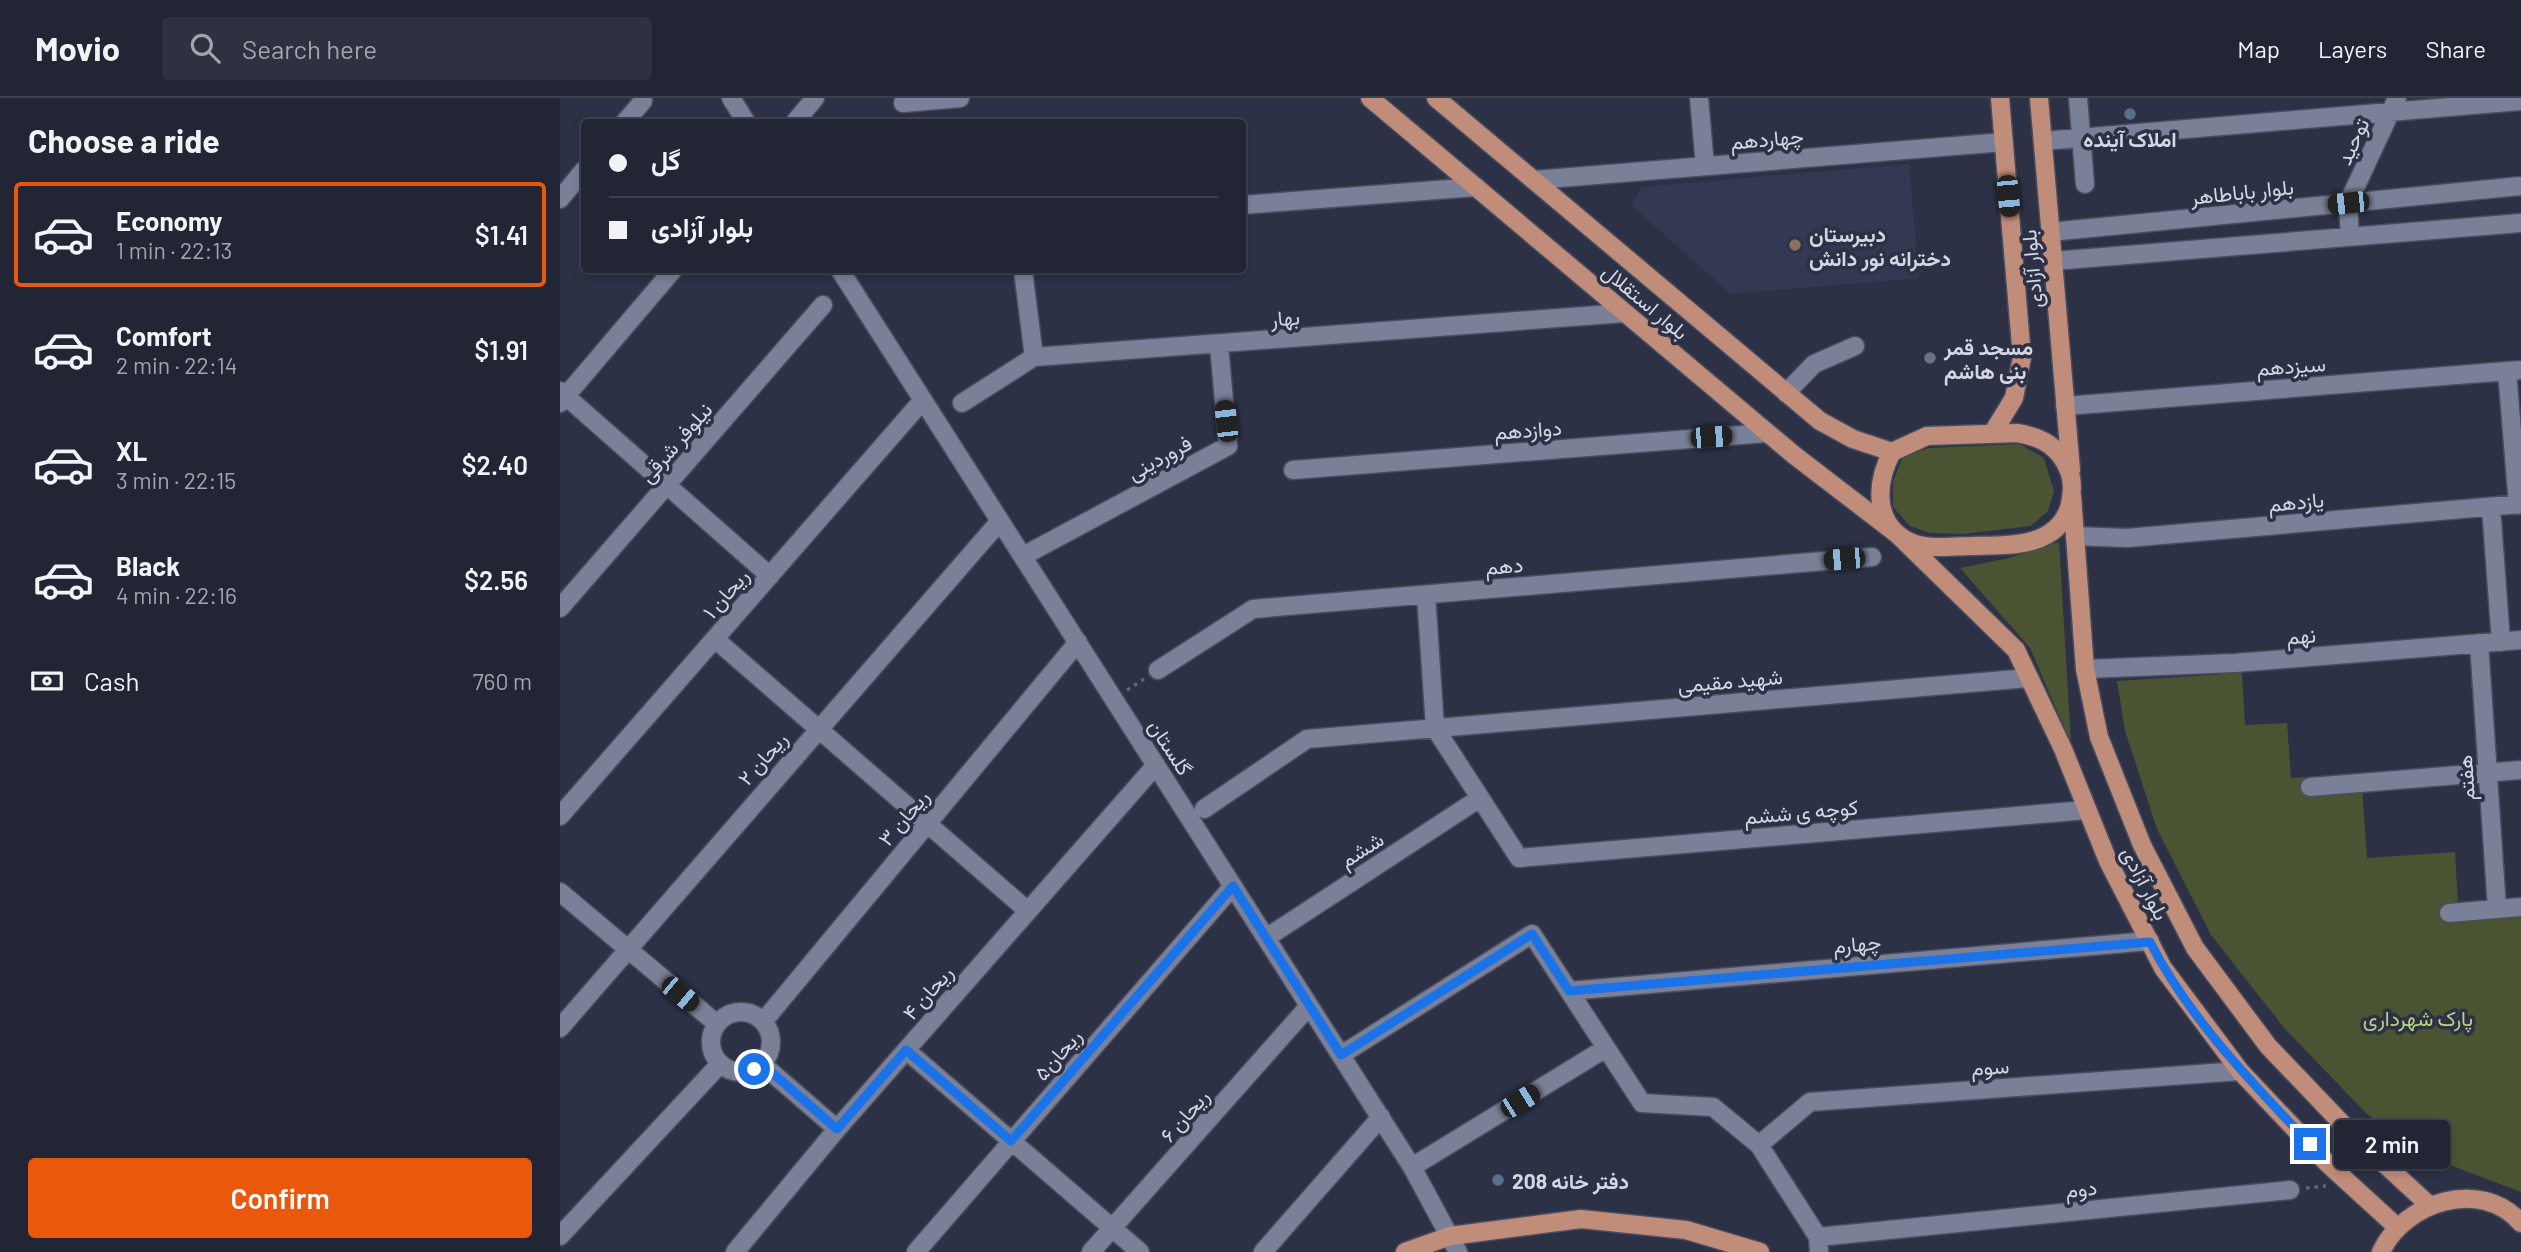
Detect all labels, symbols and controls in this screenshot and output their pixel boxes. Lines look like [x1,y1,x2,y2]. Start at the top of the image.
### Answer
search box [162,17,652,80]
text: Movio [35,28,120,68]
icon: search [186,29,224,67]
text: Search here [242,33,377,64]
text: Map [2237,34,2280,63]
text: Layers [2318,34,2387,63]
text: Share [2425,34,2486,63]
marker: املاک آینده [2122,106,2138,122]
street label: توحید [2330,114,2375,169]
text: Choose a ride [28,121,220,159]
street label: چهاردهم [1729,122,1805,157]
place label: املاک آینده [2083,126,2177,152]
text: گل [651,144,680,175]
street label: بلوار باباطاهر [2188,173,2295,211]
car [1996,174,2021,218]
car [2327,190,2370,216]
icon: car [32,203,95,266]
text: Economy [116,205,222,236]
text: بلوار آزادی [651,211,753,242]
text: $1.41 [475,219,528,250]
place label: دبیرستان دخترانه نور دانش [1809,221,1951,272]
street label: بلوار آزادی [2015,228,2049,309]
text: 1 min · 22:13 [116,236,232,264]
marker: دبیرستان دخترانه نور دانش [1787,237,1803,253]
street label: بلوار استقلال [1597,258,1694,346]
street label: بهار [1268,303,1301,333]
icon: car [32,318,95,381]
text: Comfort [116,320,212,351]
text: $1.91 [475,334,528,365]
place label: مسجد قمر بنی هاشم [1943,334,2033,386]
marker: مسجد قمر بنی هاشم [1922,350,1938,366]
street label: سیزدهم [2256,350,2327,383]
text: 2 min · 22:14 [116,351,237,379]
street label: نیلوفر شرقی [633,397,718,488]
car [1214,399,1239,443]
street label: دوازدهم [1493,414,1563,447]
car [1690,425,1733,449]
street label: فروردینی [1123,429,1196,487]
icon: car [32,433,95,496]
text: XL [116,435,147,466]
text: $2.40 [462,449,528,480]
text: 3 min · 22:15 [116,466,236,494]
street label: یازدهم [2267,486,2325,519]
car [1823,547,1866,571]
icon: car [32,548,95,611]
text: Black [116,550,180,581]
street label: دهم [1484,551,1524,582]
street label: ریحان ۱ [697,563,755,624]
text: $2.56 [464,564,528,595]
text: 4 min · 22:16 [116,581,237,609]
street label: نهم [2285,621,2317,652]
icon: cash [28,662,66,700]
street label: شهید مقیمی [1676,663,1784,699]
text: Cash [84,665,139,696]
text: 760 m [473,667,532,695]
street label: گلستان [1143,714,1198,780]
street label: ریحان ۲ [732,726,794,791]
street label: هفتم [2451,754,2482,802]
street label: ریحان ۳ [872,784,935,852]
street label: کوچه ی ششم [1743,794,1859,831]
street label: ششم [1334,826,1389,875]
street label: بلوار آزادی [2115,842,2175,925]
street label: چهارم [1832,928,1882,961]
street label: ریحان ۴ [897,960,959,1026]
car [658,972,703,1016]
park label: پارک شهرداری [2363,1005,2473,1033]
street label: ریحان۵ [1028,1023,1088,1086]
street label: سوم [1970,1052,2010,1083]
route start [738,1053,770,1085]
car [1497,1081,1544,1121]
street label: ریحان ۶ [1154,1083,1215,1148]
callout: 2 min [2334,1119,2450,1168]
route end [2294,1128,2326,1160]
text: 2 min [2365,1130,2419,1158]
button: Confirm [28,1158,532,1238]
place label: دفتر خانه 208 [1512,1168,1629,1195]
marker: دفتر خانه 208 [1490,1172,1506,1188]
street label: دوم [2064,1174,2098,1205]

